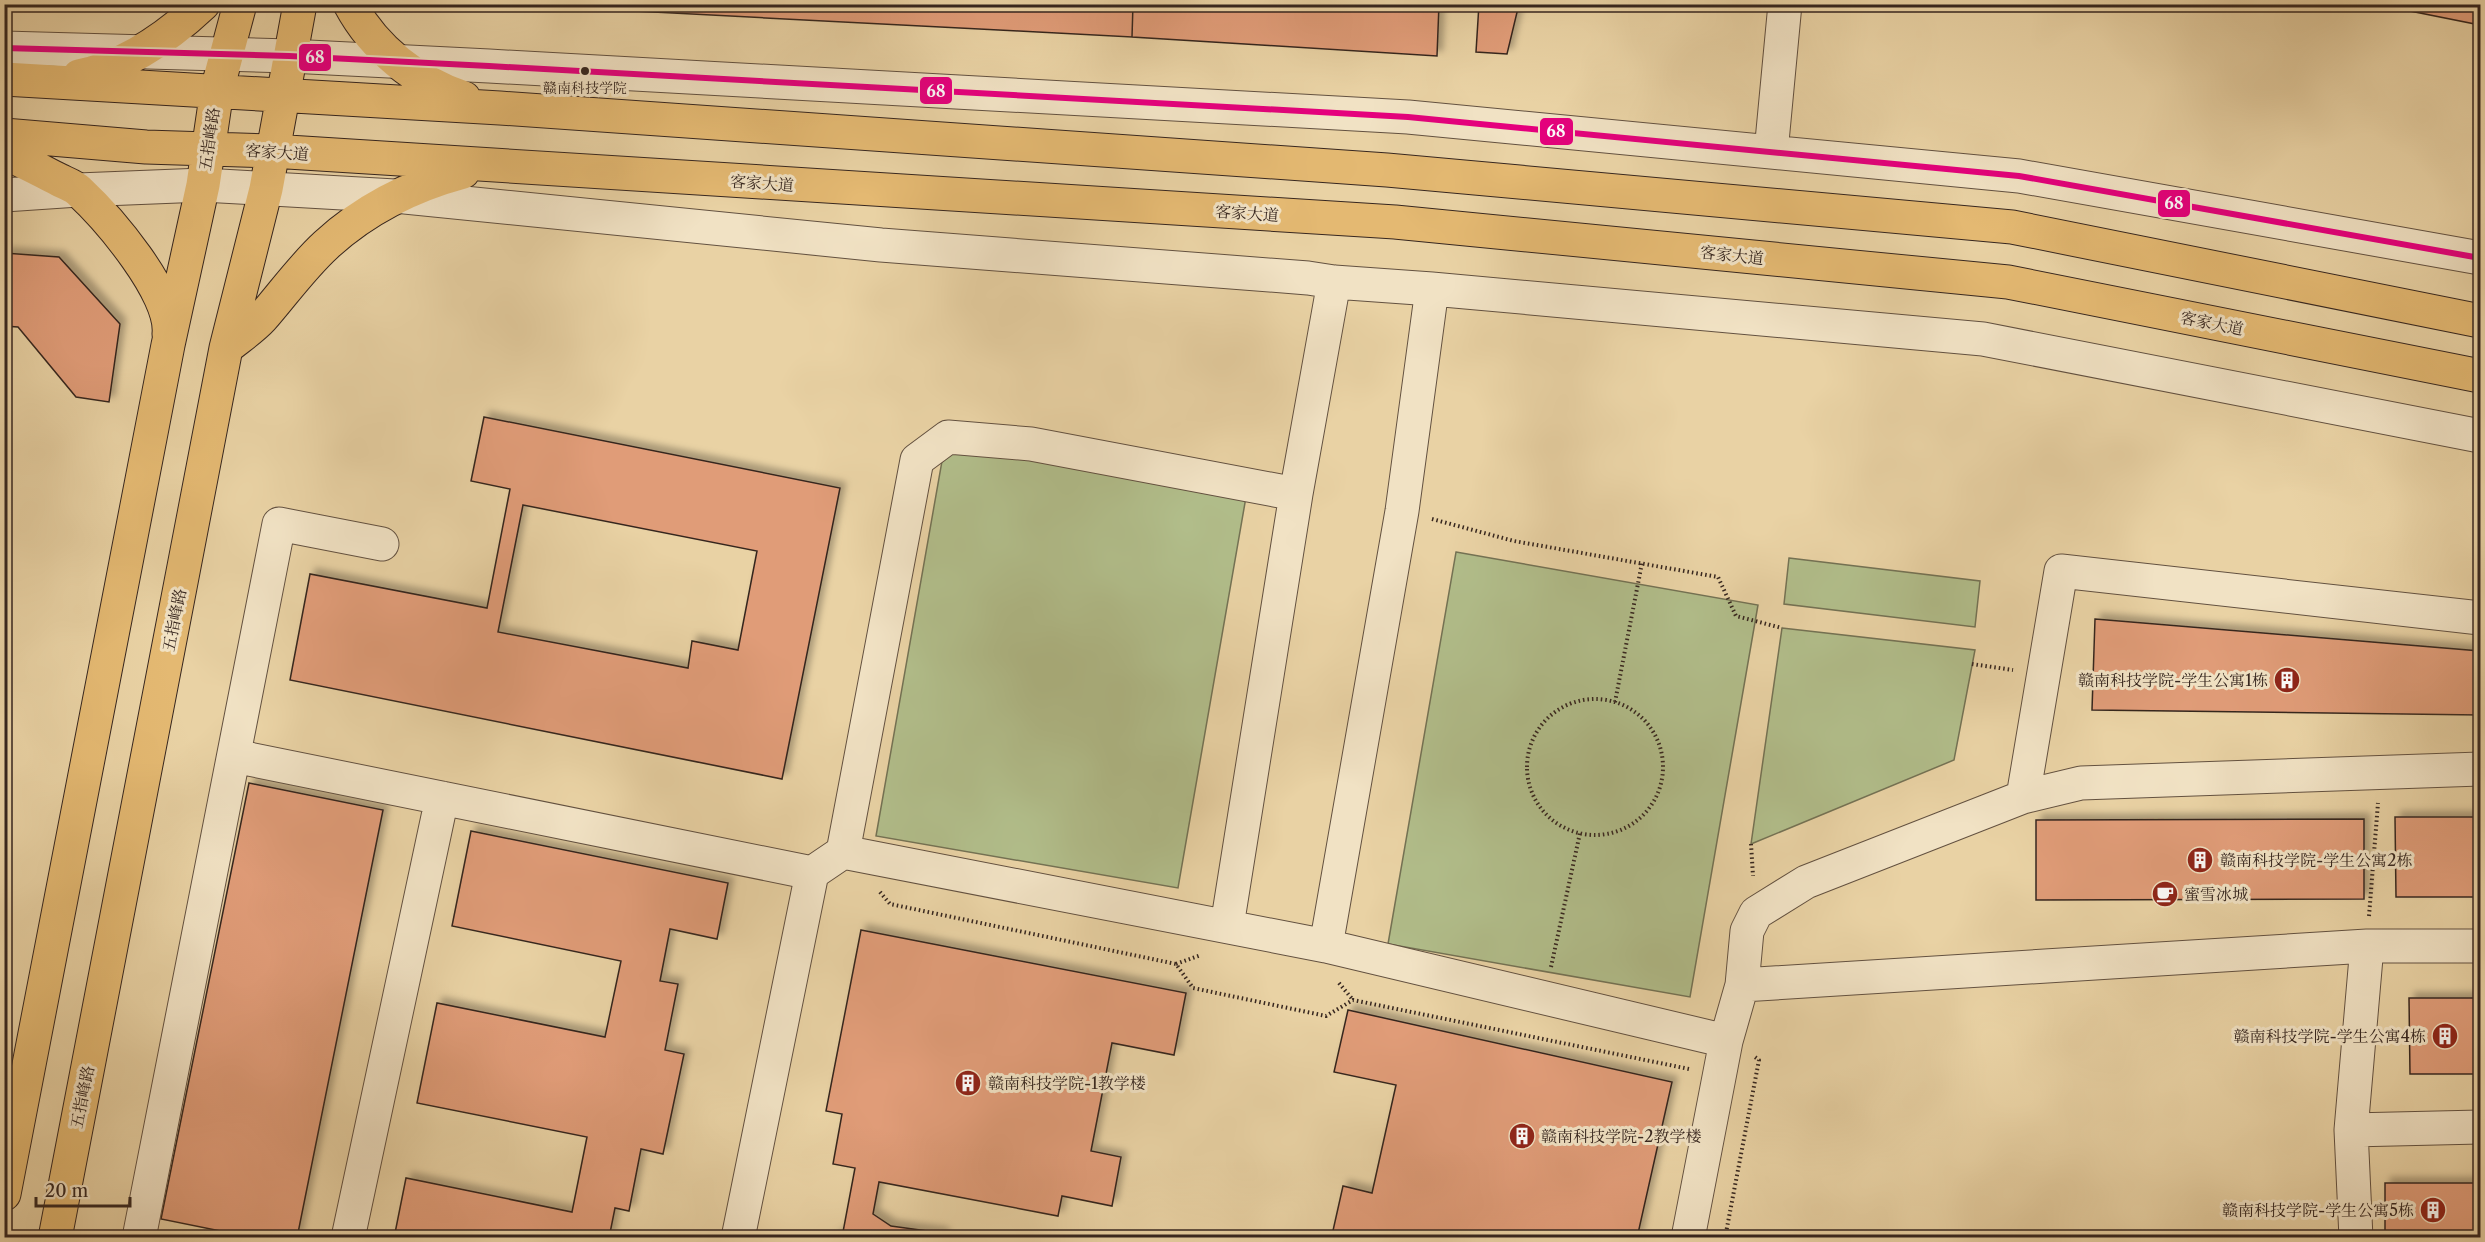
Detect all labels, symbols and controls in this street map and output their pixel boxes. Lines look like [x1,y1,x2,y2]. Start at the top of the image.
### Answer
line badge: 68 [298,43,332,72]
text: 68 [305,47,325,67]
marker: 赣南科技学院 [579,65,591,77]
line badge: 68 [919,76,953,105]
place label: 赣南科技学院 [543,79,627,97]
text: 68 [926,81,946,101]
street label: 五指峰路 [195,106,223,172]
line badge: 68 [1539,117,1574,146]
text: 68 [1546,121,1566,141]
street label: 客家大道 [244,140,310,164]
street label: 客家大道 [729,171,795,195]
line badge: 68 [2157,189,2191,218]
text: 68 [2164,193,2184,213]
street label: 客家大道 [1214,201,1280,225]
street label: 客家大道 [1699,242,1765,268]
street label: 客家大道 [2179,307,2245,339]
street label: 五指峰路 [158,587,190,653]
building icon: 赣南科技学院-学生公寓1栋 [2272,665,2302,695]
place label: 赣南科技学院-学生公寓1栋 [2078,670,2268,690]
building icon: 赣南科技学院-学生公寓2栋 [2185,845,2215,875]
place label: 赣南科技学院-学生公寓2栋 [2220,850,2413,870]
cafe icon: 蜜雪冰城 [2150,879,2180,909]
place label: 蜜雪冰城 [2184,884,2248,904]
building icon: 赣南科技学院-学生公寓4栋 [2430,1021,2460,1051]
place label: 赣南科技学院-学生公寓4栋 [2233,1026,2426,1046]
street label: 五指峰路 [66,1064,98,1130]
building icon: 赣南科技学院-1教学楼 [953,1068,983,1098]
place label: 赣南科技学院-1教学楼 [988,1073,1146,1093]
building icon: 赣南科技学院-2教学楼 [1507,1121,1537,1151]
place label: 赣南科技学院-2教学楼 [1541,1126,1702,1146]
scale bar [36,1170,130,1208]
text: 20 m [45,1180,89,1202]
building icon: 赣南科技学院-学生公寓5栋 [2418,1195,2448,1225]
place label: 赣南科技学院-学生公寓5栋 [2222,1200,2414,1220]

